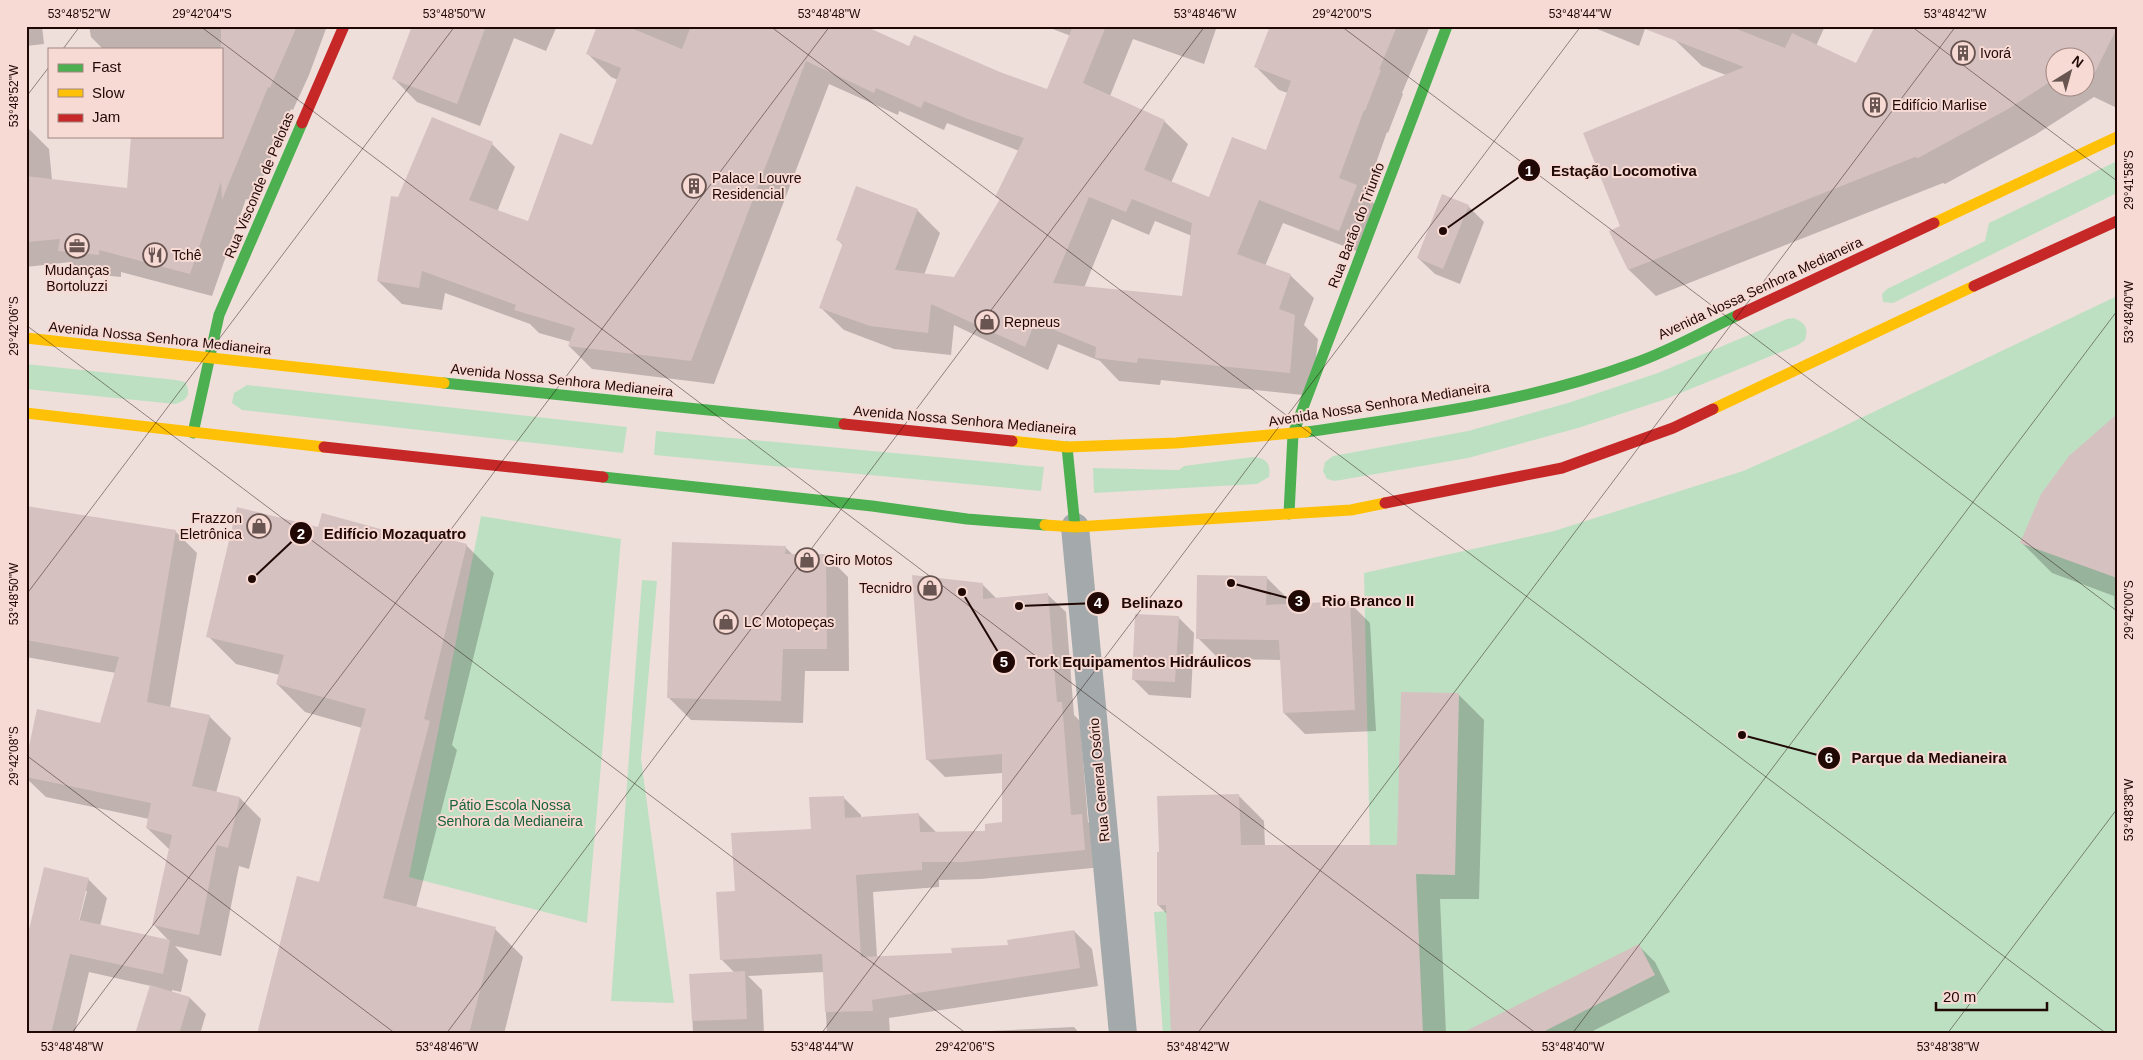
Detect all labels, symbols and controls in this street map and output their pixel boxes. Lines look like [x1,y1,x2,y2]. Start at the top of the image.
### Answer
text: 53°48'52"W [48,7,111,21]
text: 29°42'04"S [172,7,232,21]
text: 53°48'50"W [423,7,486,21]
text: 53°48'48"W [798,7,861,21]
text: 53°48'46"W [1174,7,1237,21]
text: 29°42'00"S [1312,7,1372,21]
text: 53°48'44"W [1549,7,1612,21]
text: 53°48'42"W [1924,7,1987,21]
building icon: Ivorá [1950,40,1976,66]
place label: Ivorá [1980,45,2011,61]
legend [48,48,222,138]
north arrow [2046,48,2096,98]
text: N [2069,52,2087,71]
text: Fast [92,58,122,75]
text: 53°48'52"W [7,64,21,127]
text: Slow [92,84,125,101]
building icon: Edifício Marlise [1862,92,1888,118]
place label: Edifício Marlise [1892,97,1987,113]
text: Jam [92,108,120,125]
street label: Rua Visconde de Pelotas [221,110,297,260]
text: 29°41'58"S [2122,150,2136,210]
callout: Estação Locomotiva [1516,155,1707,185]
street label: Rua Barão do Triunfo [1325,160,1387,290]
text: 1 [1525,162,1533,179]
text: Estação Locomotiva [1551,162,1698,179]
place label: Palace Louvre Residencial [712,170,802,202]
building icon: Palace Louvre Residencial [681,173,707,199]
office icon: Mudanças Bortoluzzi [64,233,90,259]
street label: Avenida Nossa Senhora Medianeira [1655,233,1865,343]
restaurant icon: Tchê [142,242,168,268]
place label: Tchê [172,247,202,263]
place label: Mudanças Bortoluzzi [45,262,109,294]
text: 53°48'40"W [2122,280,2136,343]
text: 29°42'06"S [7,296,21,356]
shop icon: Repneus [974,309,1000,335]
place label: Repneus [1004,314,1060,330]
street label: Avenida Nossa Senhora Medianeira [48,318,272,358]
street label: Avenida Nossa Senhora Medianeira [450,360,674,400]
street label: Avenida Nossa Senhora Medianeira [1267,379,1491,429]
street label: Avenida Nossa Senhora Medianeira [853,402,1077,438]
place label: Frazzon Eletrônica [180,510,242,542]
shop icon: Frazzon Eletrônica [246,513,272,539]
callout: Edifício Mozaquatro [288,518,476,548]
text: 2 [297,525,305,542]
text: Edifício Mozaquatro [324,525,466,542]
shop icon: Giro Motos [794,547,820,573]
place label: Giro Motos [824,552,892,568]
text: 53°48'50"W [7,562,21,625]
shop icon: Tecnidro [917,575,943,601]
place label: Tecnidro [859,580,912,596]
text: 29°42'00"S [2122,580,2136,640]
callout: Rio Branco II [1287,586,1424,616]
callout: Belinazo [1086,588,1192,618]
text: 3 [1295,592,1303,609]
text: Rio Branco II [1322,592,1414,609]
text: 4 [1094,594,1103,611]
text: Belinazo [1121,594,1183,611]
shop icon: LC Motopeças [713,609,739,635]
place label: LC Motopeças [744,614,834,630]
callout: Tork Equipamentos Hidráulicos [991,647,1261,677]
text: 5 [1000,653,1008,670]
text: Tork Equipamentos Hidráulicos [1027,653,1251,670]
street label: Rua General Osório [1086,717,1112,843]
text: 29°42'08"S [7,726,21,786]
callout: Parque da Medianeira [1817,743,2017,773]
text: 6 [1825,749,1833,766]
text: Parque da Medianeira [1851,749,2007,766]
text: 53°48'38"W [2122,778,2136,841]
park label: Pátio Escola Nossa Senhora da Medianeira [437,797,583,829]
scale bar [1936,980,2047,1012]
text: 20 m [1943,988,1976,1005]
text: 53°48'48"W [41,1040,104,1054]
text: 53°48'46"W [416,1040,479,1054]
text: 53°48'44"W [791,1040,854,1054]
text: 29°42'06"S [935,1040,995,1054]
text: 53°48'42"W [1167,1040,1230,1054]
text: 53°48'40"W [1542,1040,1605,1054]
text: 53°48'38"W [1917,1040,1980,1054]

